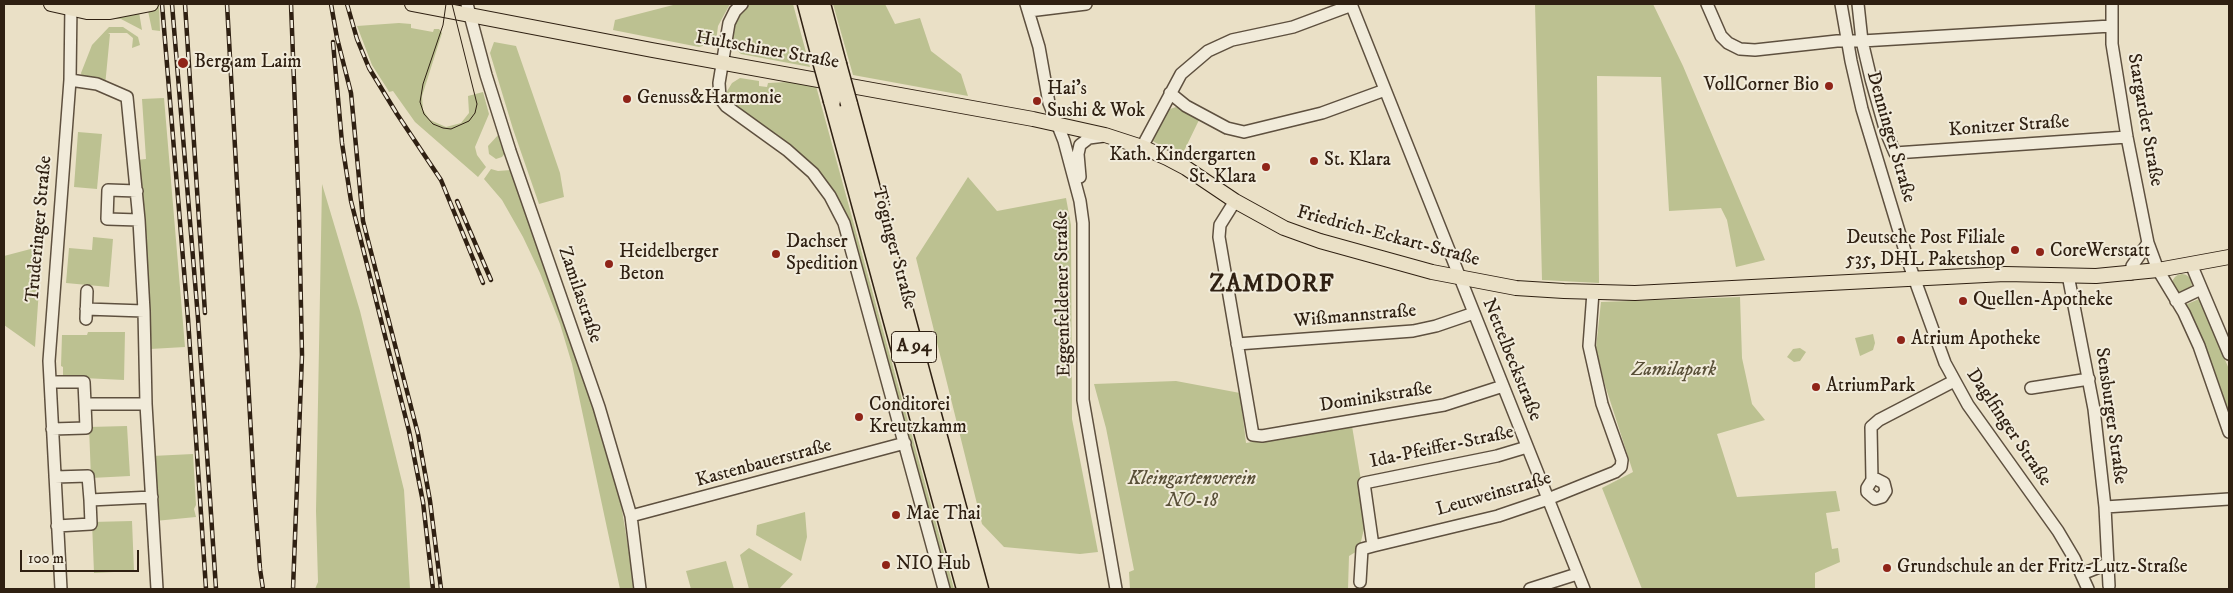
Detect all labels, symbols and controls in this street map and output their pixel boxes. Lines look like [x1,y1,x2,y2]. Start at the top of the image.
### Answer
street label: Hultschiner Straße [693,27,841,75]
place label: Berg am Laim [194,52,302,74]
street label: Stargarder Straße [2121,52,2167,188]
marker: Berg am Laim [176,56,190,70]
street label: Denninger Straße [1860,69,1920,205]
place label: VollCorner Bio [1704,75,1819,97]
place label: Hai's Sushi & Wok [1047,79,1145,123]
marker: VollCorner Bio [1823,80,1835,92]
place label: Genuss&Harmonie [637,88,782,110]
marker: Genuss&Harmonie [621,93,633,105]
marker: Hai's Sushi & Wok [1031,95,1043,107]
street label: Konitzer Straße [1948,111,2070,143]
place label: Kath. Kindergarten St. Klara [1109,145,1256,189]
place label: St. Klara [1324,150,1391,172]
street label: Truderinger Straße [22,155,58,303]
marker: St. Klara [1308,155,1320,167]
marker: Kath. Kindergarten St. Klara [1260,161,1272,173]
street label: Töginger Straße [866,184,920,312]
street label: Friedrich-Eckart-Straße [1294,202,1482,272]
street label: Eggenfeldener Straße [1051,211,1077,377]
place label: Deutsche Post Filiale 535, DHL Paketshop [1845,228,2005,272]
place label: Dachser Spedition [786,232,858,276]
place label: CoreWerstatt [2050,241,2150,263]
place label: Heidelberger Beton [619,242,719,286]
street label: Zamilastraße [552,244,606,346]
marker: Deutsche Post Filiale 535, DHL Paketshop [2009,244,2021,256]
marker: CoreWerstatt [2034,246,2046,258]
marker: Dachser Spedition [770,248,782,260]
marker: Heidelberger Beton [603,258,615,270]
district label: ZAMDORF [1209,272,1335,300]
place label: Quellen-Apotheke [1973,290,2113,312]
street label: Nettelbeckstraße [1476,295,1546,425]
marker: Quellen-Apotheke [1957,295,1969,307]
street label: Wißmannstraße [1293,300,1417,334]
place label: Atrium Apotheke [1911,329,2040,351]
road number: A 94 [892,332,936,362]
marker: Atrium Apotheke [1895,334,1907,346]
street label: Sensburger Straße [2089,346,2131,486]
park label: Zamilapark [1632,360,1716,382]
street label: Daglfinger Straße [1960,365,2056,491]
place label: AtriumPark [1826,376,1915,398]
street label: Dominikstraße [1318,378,1434,418]
marker: AtriumPark [1810,381,1822,393]
place label: Conditorei Kreutzkamm [869,395,967,439]
marker: Conditorei Kreutzkamm [853,411,865,423]
street label: Ida-Pfeiffer-Straße [1368,422,1516,474]
street label: Kastenbauerstraße [694,435,834,493]
street label: Leutweinstraße [1434,468,1554,522]
park label: Kleingartenverein NO-18 [1128,469,1256,513]
place label: Mae Thai [906,504,981,526]
marker: Mae Thai [890,509,902,521]
scale bar [22,540,141,572]
text: 100 m [28,549,64,568]
place label: NIO Hub [896,554,970,576]
place label: Grundschule an der Fritz-Lutz-Straße [1897,557,2188,579]
marker: NIO Hub [880,559,892,571]
marker: Grundschule an der Fritz-Lutz-Straße [1881,562,1893,574]

